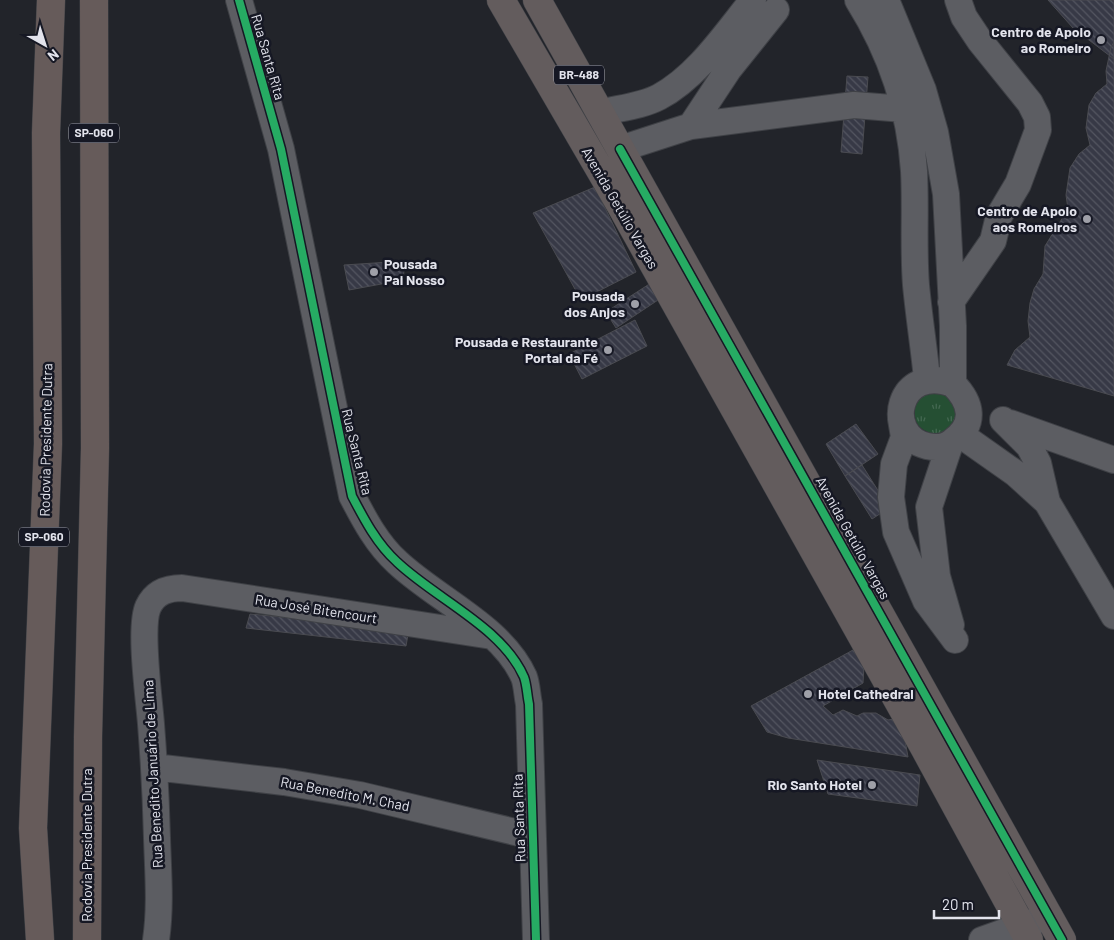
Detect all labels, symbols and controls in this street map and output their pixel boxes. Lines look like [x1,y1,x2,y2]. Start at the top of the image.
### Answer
street label: Rua Santa Rita [248,12,289,102]
north arrow [20,20,70,70]
place label: Centro de Apoio ao Romeiro [991,23,1091,56]
marker: Centro de Apoio ao Romeiro [1095,34,1107,46]
text: N [45,46,62,65]
road number: BR-488 [554,66,604,84]
road number: SP-060 [69,124,119,142]
street label: Avenida Getúlio Vargas [579,144,662,272]
place label: Centro de Apoio aos Romeiros [977,202,1077,235]
marker: Centro de Apoio aos Romeiros [1081,213,1093,225]
place label: Pousada Pai Nosso [384,255,445,288]
marker: Pousada Pai Nosso [368,266,380,278]
place label: Pousada dos Anjos [564,287,625,320]
marker: Pousada dos Anjos [629,298,641,310]
place label: Pousada e Restaurante Portal da Fé [455,333,598,366]
marker: Pousada e Restaurante Portal da Fé [602,344,614,356]
street label: Rodovia Presidente Dutra [36,363,55,517]
street label: Rua Santa Rita [339,407,376,497]
street label: Avenida Getúlio Vargas [813,473,894,602]
road number: SP-060 [19,528,69,546]
street label: Rua José Bitencourt [254,590,378,627]
street label: Rua Benedito Januário de Lima [139,680,166,869]
place label: Hotel Cathedral [818,685,914,702]
marker: Hotel Cathedral [802,688,814,700]
street label: Rodovia Presidente Dutra [78,768,95,922]
street label: Rua Benedito M. Chad [279,773,411,814]
street label: Rua Santa Rita [508,774,529,862]
place label: Rio Santo Hotel [767,776,862,793]
marker: Rio Santo Hotel [866,779,878,791]
scale bar [934,888,999,920]
text: 20 m [942,895,974,913]

